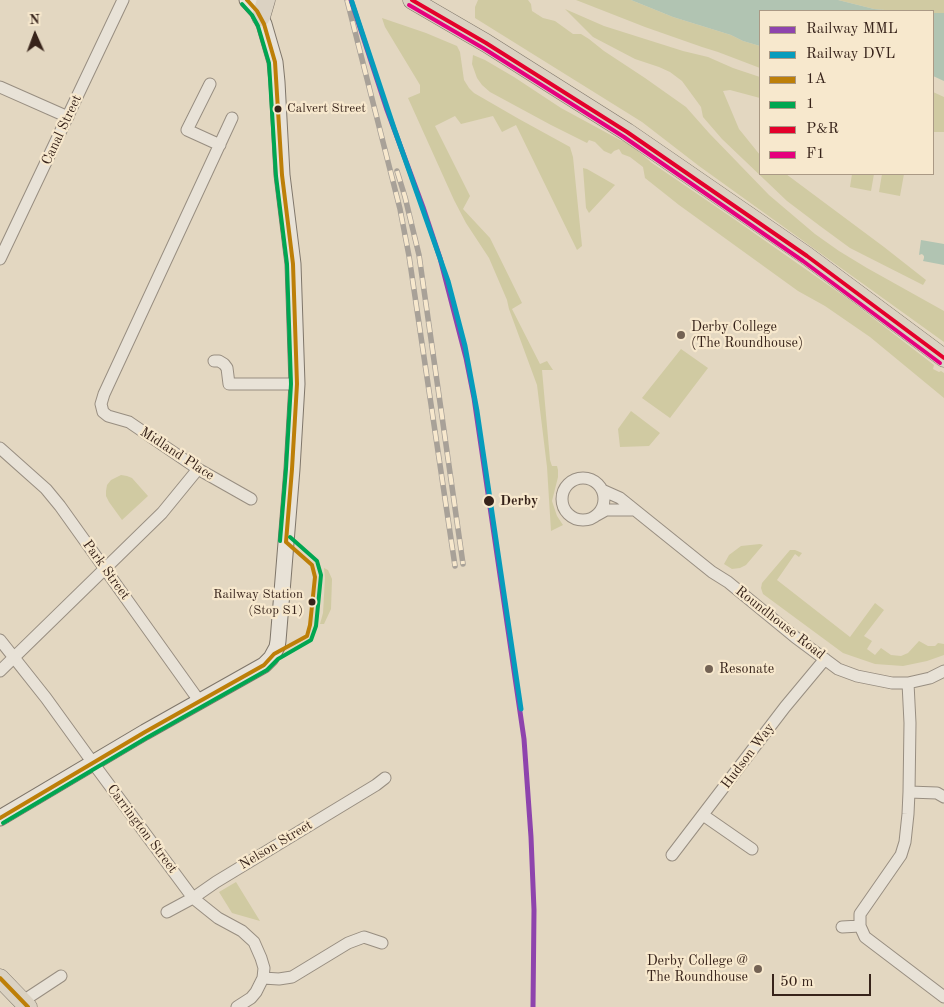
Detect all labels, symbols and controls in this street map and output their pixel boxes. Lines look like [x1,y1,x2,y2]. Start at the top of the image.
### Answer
north arrow [10,10,60,60]
legend [759,10,934,175]
text: N [29,13,40,27]
text: Railway MML [806,22,898,37]
text: Railway DVL [806,47,895,62]
text: 1A [806,72,826,87]
street label: Canal Street [38,92,86,168]
text: 1 [806,97,815,112]
place label: Calvert Street [287,101,366,117]
marker: Calvert Street [273,104,283,114]
text: P&R [806,122,839,137]
text: F1 [806,147,825,162]
place label: Derby College (The Roundhouse) [691,319,803,352]
marker: Derby College (The Roundhouse) [675,329,687,341]
street label: Midland Place [137,424,217,484]
place label: Derby [500,493,538,509]
marker: Derby [482,494,496,508]
street label: Park Street [79,537,133,603]
street label: Roundhouse Road [732,583,828,663]
place label: Railway Station (Stop S1) [213,587,303,618]
marker: Railway Station (Stop S1) [307,597,317,607]
place label: Resonate [719,661,774,677]
marker: Resonate [703,663,715,675]
street label: Hudson Way [718,720,778,792]
street label: Carrington Street [103,781,181,877]
street label: Nelson Street [236,817,316,873]
place label: Derby College @ The Roundhouse [646,953,748,986]
marker: Derby College @ The Roundhouse [752,963,764,975]
scale bar [774,964,873,996]
text: 50 m [780,975,814,990]

